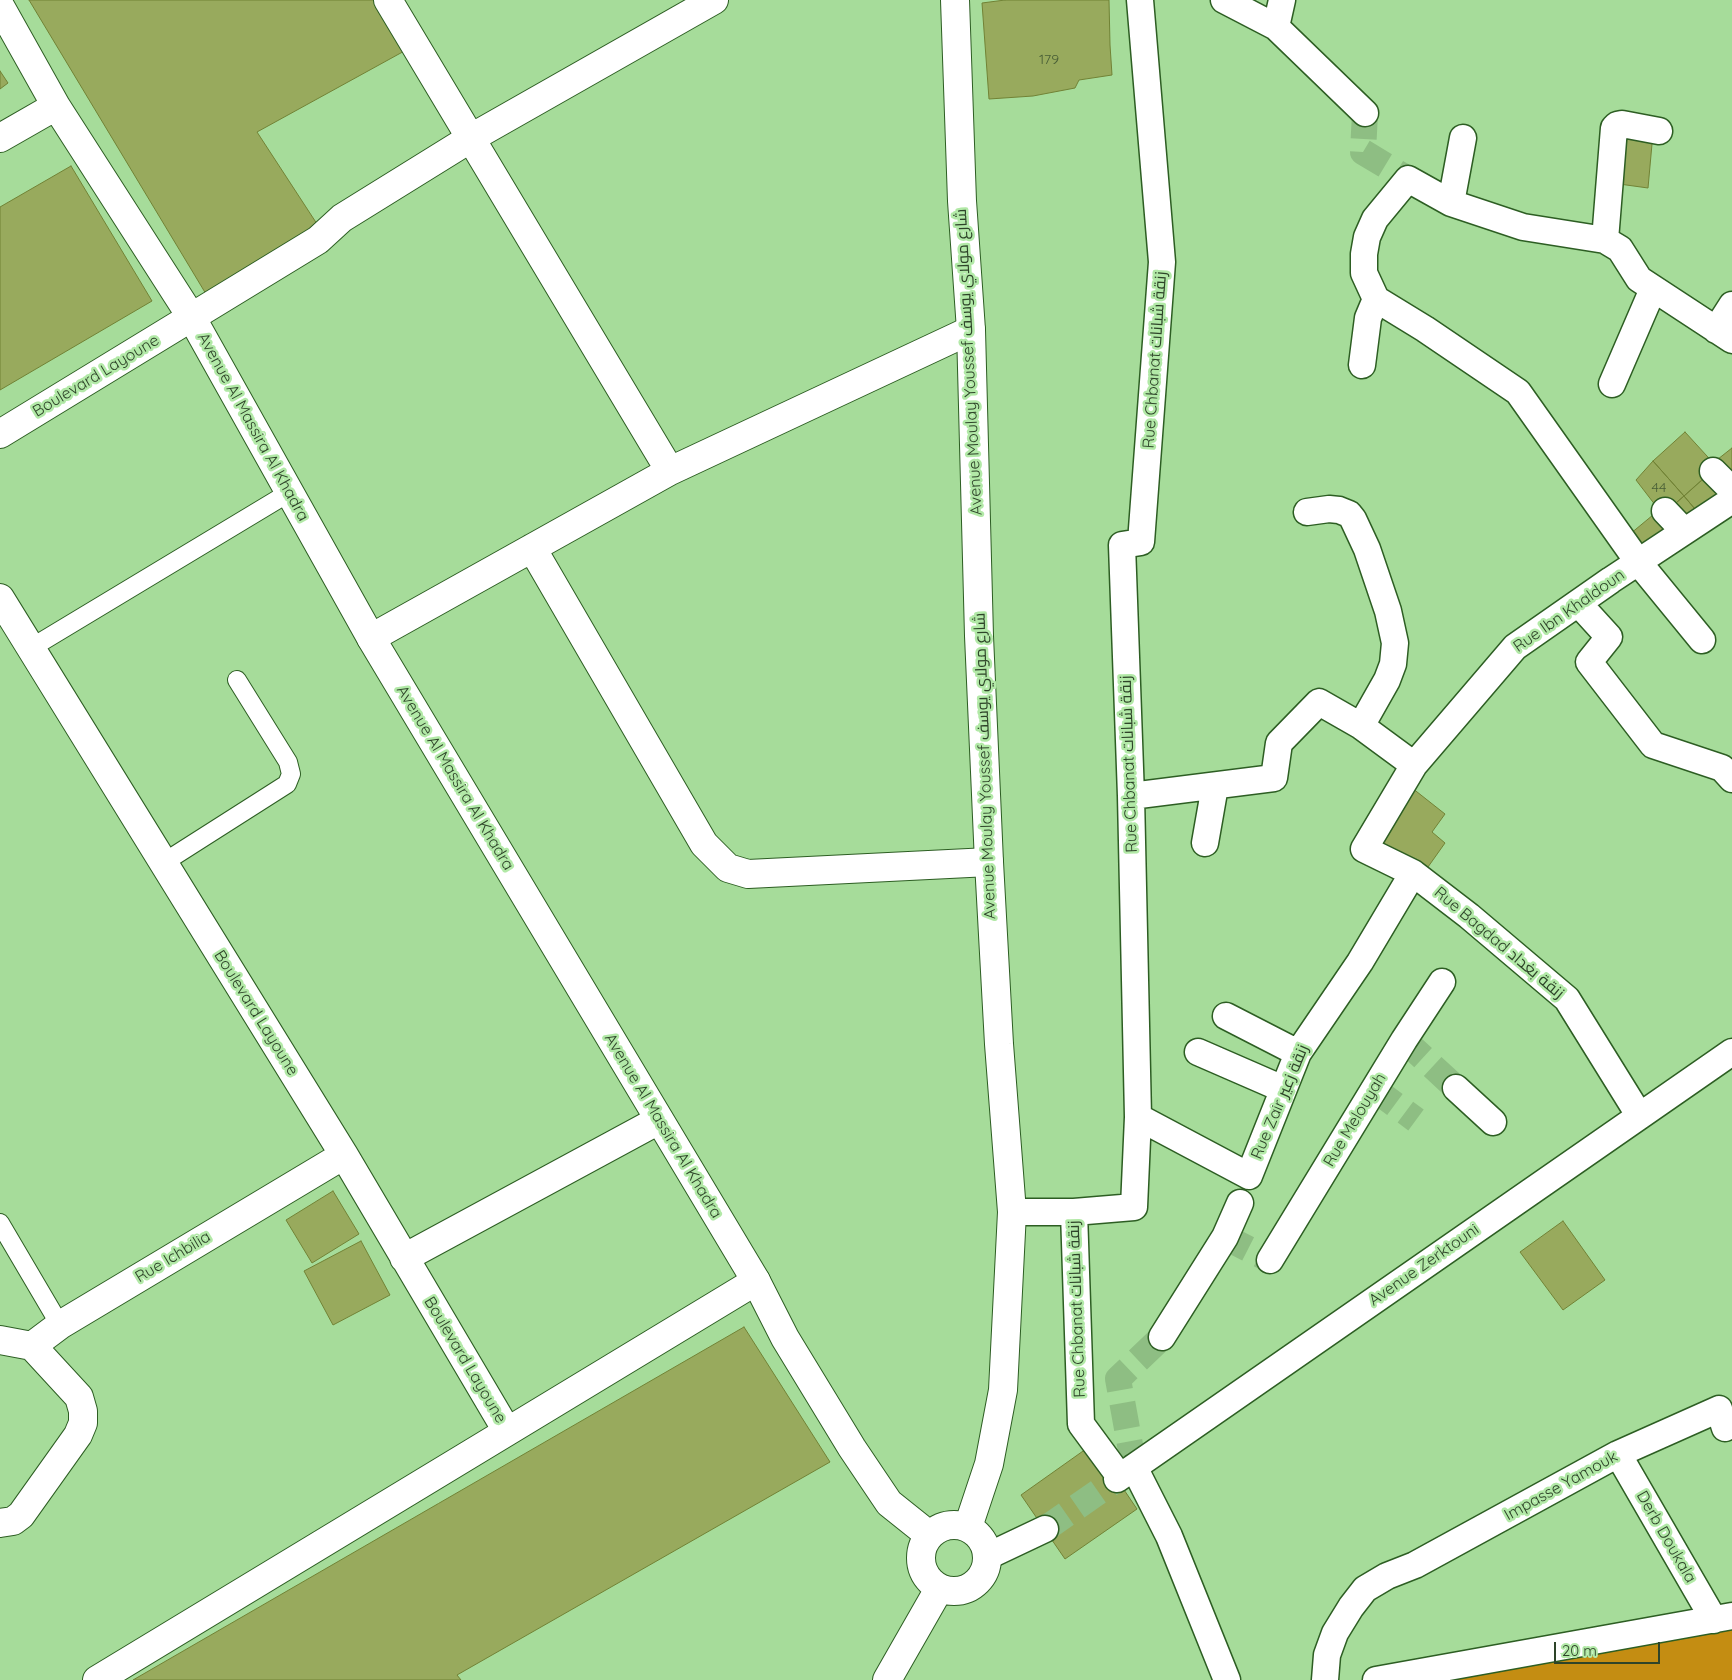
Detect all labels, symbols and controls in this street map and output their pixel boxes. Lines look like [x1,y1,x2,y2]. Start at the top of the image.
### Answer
house number: 179 [1039,52,1059,68]
street label: Avenue Moulay Youssef شارع مولاي يوسف [951,208,987,516]
street label: Rue Chbanat زنقة شبانات [1139,271,1171,449]
street label: Avenue Al Massira Al Khadra [193,330,313,524]
street label: Boulevard Layoune [29,331,163,421]
house number: 44 [1652,480,1666,496]
street label: Rue Ibn Khaldoun [1510,566,1628,656]
street label: Avenue Moulay Youssef شارع مولاي يوسف [970,612,1000,920]
street label: Rue Chbanat زنقة شبانات [1116,675,1142,853]
street label: Avenue Al Massira Al Khadra [392,682,518,874]
street label: Rue Bagdad زنقة بغداد [1430,883,1568,1003]
street label: Boulevard Layoune [210,947,302,1079]
street label: Avenue Al Massira Al Khadra [600,1030,726,1222]
street label: Rue Zair زنقة زعير [1247,1042,1313,1162]
street label: Rue Melouyah [1320,1070,1390,1170]
street label: Rue Chbanat زنقة شبانات [1064,1220,1090,1398]
street label: Avenue Zerktouni [1365,1220,1483,1310]
street label: Rue Ichbilia [132,1227,214,1287]
street label: Boulevard Layoune [420,1293,510,1427]
street label: Impasse Yamouk [1501,1447,1621,1525]
street label: Derb Doukala [1632,1488,1700,1586]
scale bar [1557,1632,1663,1664]
text: 20 m [1562,1641,1597,1660]

